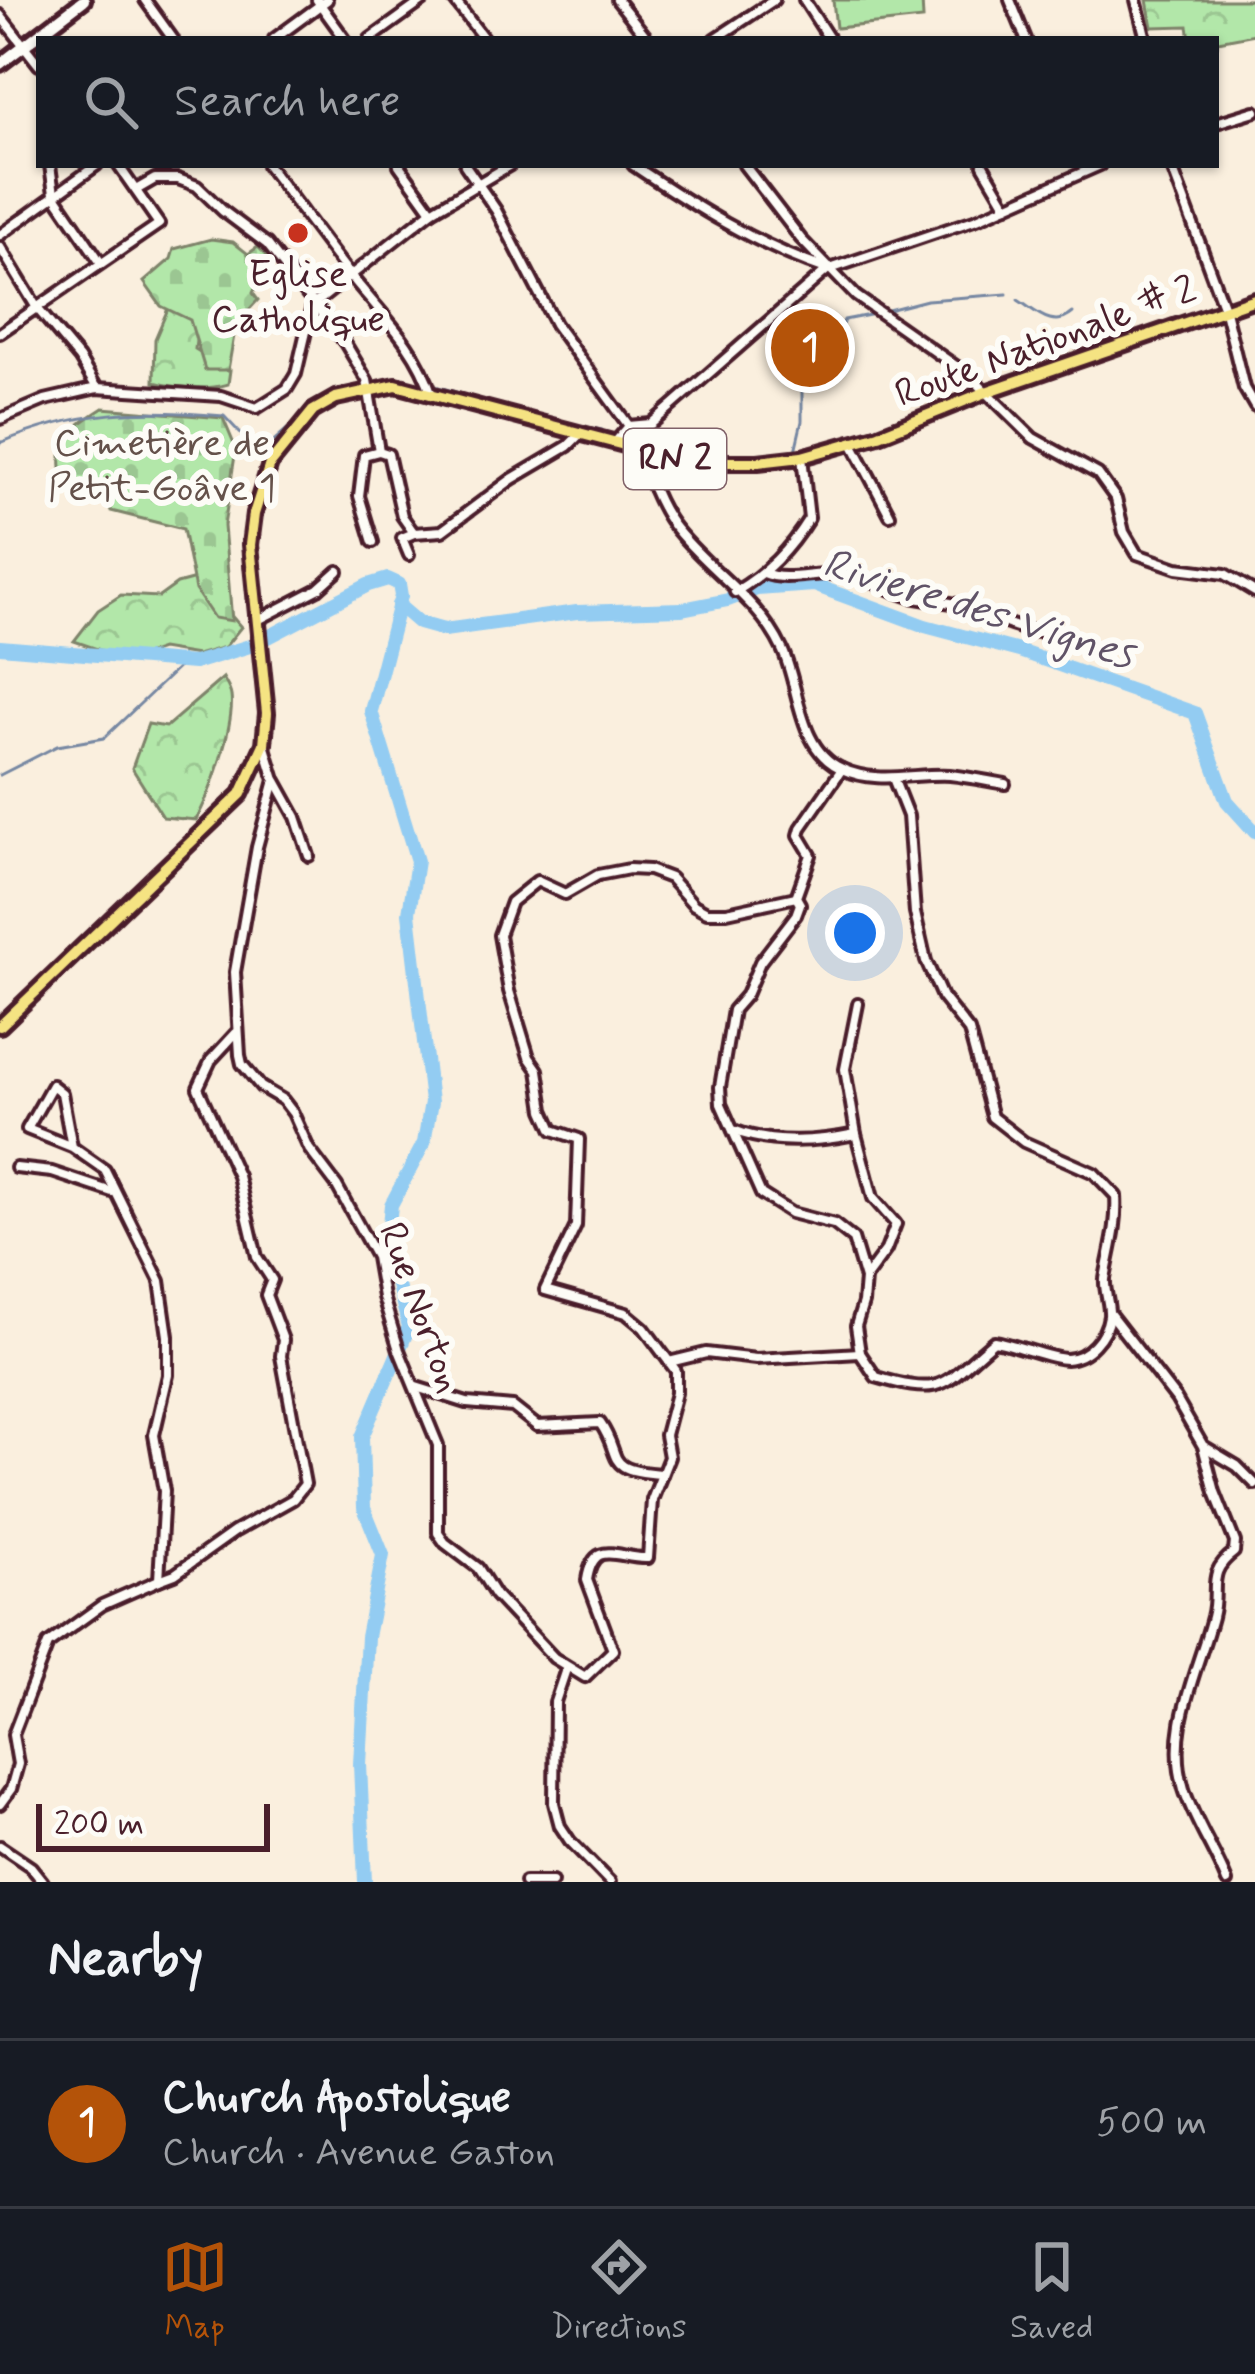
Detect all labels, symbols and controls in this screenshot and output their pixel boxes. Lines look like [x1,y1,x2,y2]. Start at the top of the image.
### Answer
search box [36,36,1219,168]
icon: search [78,69,144,135]
text: Search here [174,73,401,132]
marker: Eglise Catholique [285,220,311,246]
place label: Eglise Catholique [211,250,385,346]
street label: Route Nationale # 2 [888,265,1204,421]
pin: 1 [771,303,849,393]
park label: Cimetière de Petit-Goâve 1 [48,419,276,515]
road number: RN 2 [624,429,726,489]
water label: Riviere des Vignes [816,537,1143,684]
your location [825,903,885,963]
street label: Rue Norton [365,1216,473,1400]
scale bar [36,1798,270,1851]
text: 200 m [54,1803,144,1847]
text: Nearby [48,1927,203,1993]
text: Church Apostolique [162,2069,511,2128]
text: 1 [78,2098,96,2149]
text: 500 m [1096,2098,1207,2149]
text: Church · Avenue Gaston [162,2128,555,2179]
tab: Map [162,2234,228,2350]
tab: Directions [551,2234,687,2350]
tab: Saved [1010,2234,1093,2350]

